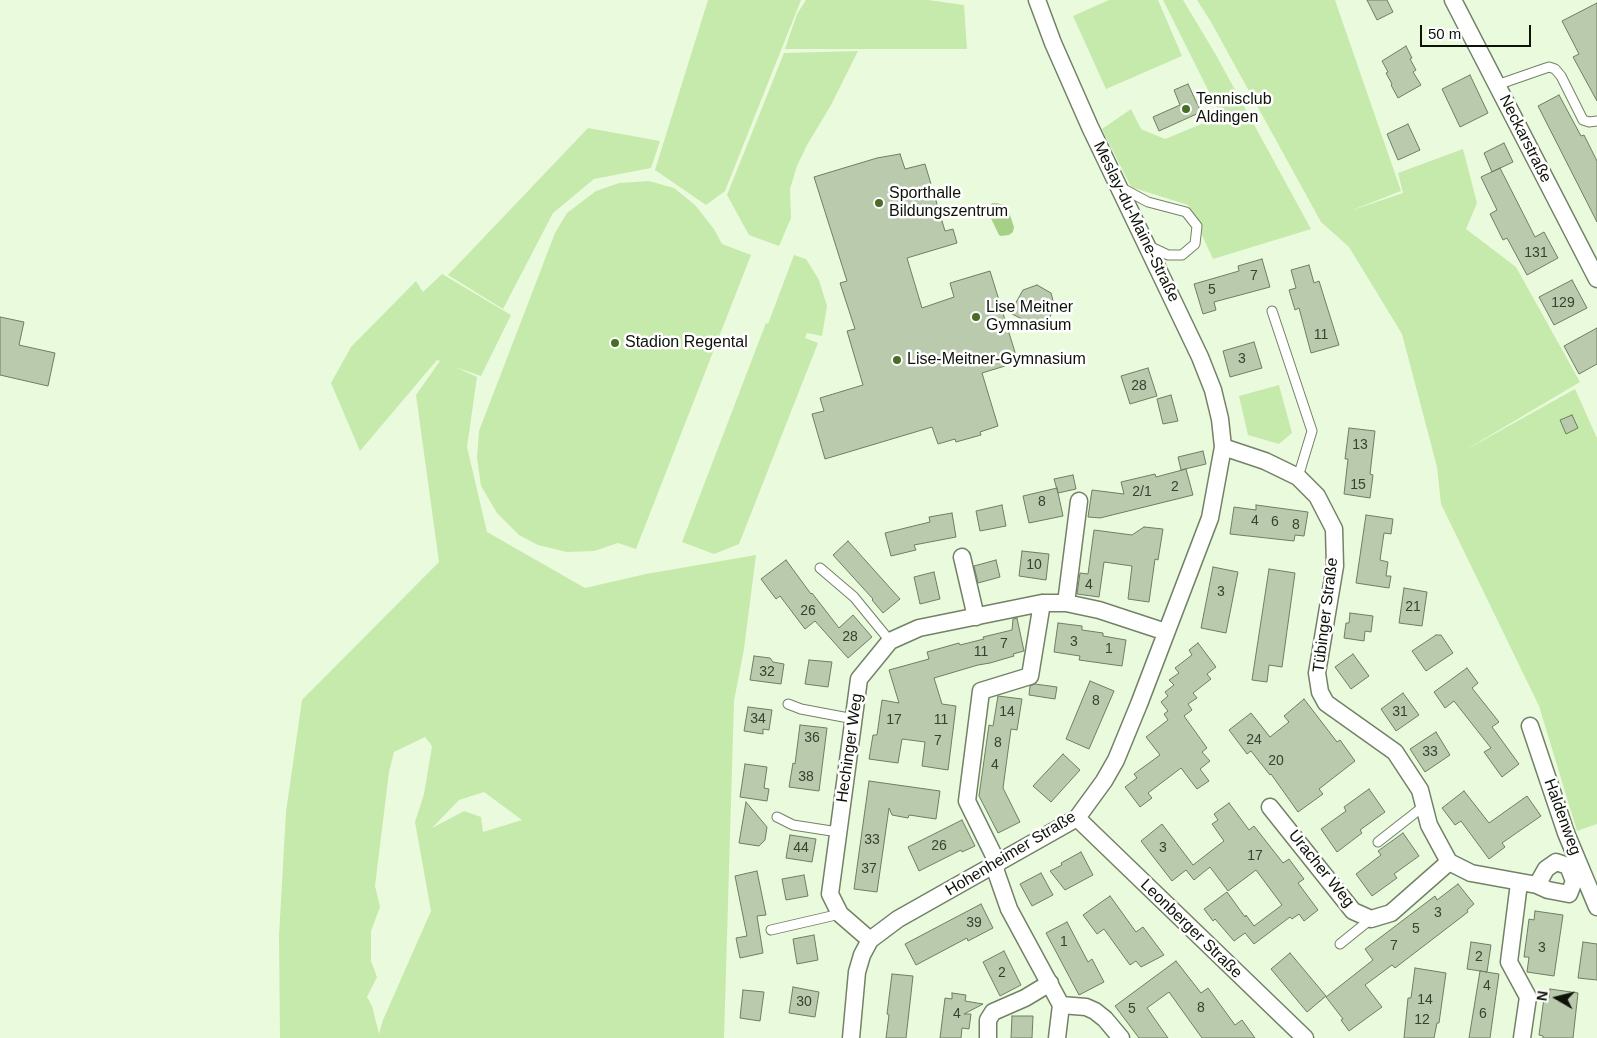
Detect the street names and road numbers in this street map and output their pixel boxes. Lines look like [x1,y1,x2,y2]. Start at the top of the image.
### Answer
street label: Neckarstraße [1495,92,1555,186]
street label: Meslay-du-Maine-Straße [1089,139,1183,305]
street label: Tübinger Straße [1309,556,1343,674]
street label: Hechinger Weg [833,692,867,804]
street label: Haldenweg [1539,776,1585,858]
street label: Hohenheimer Straße [942,808,1080,900]
street label: Uracher Weg [1284,826,1358,912]
street label: Leonberger Straße [1136,875,1246,983]

